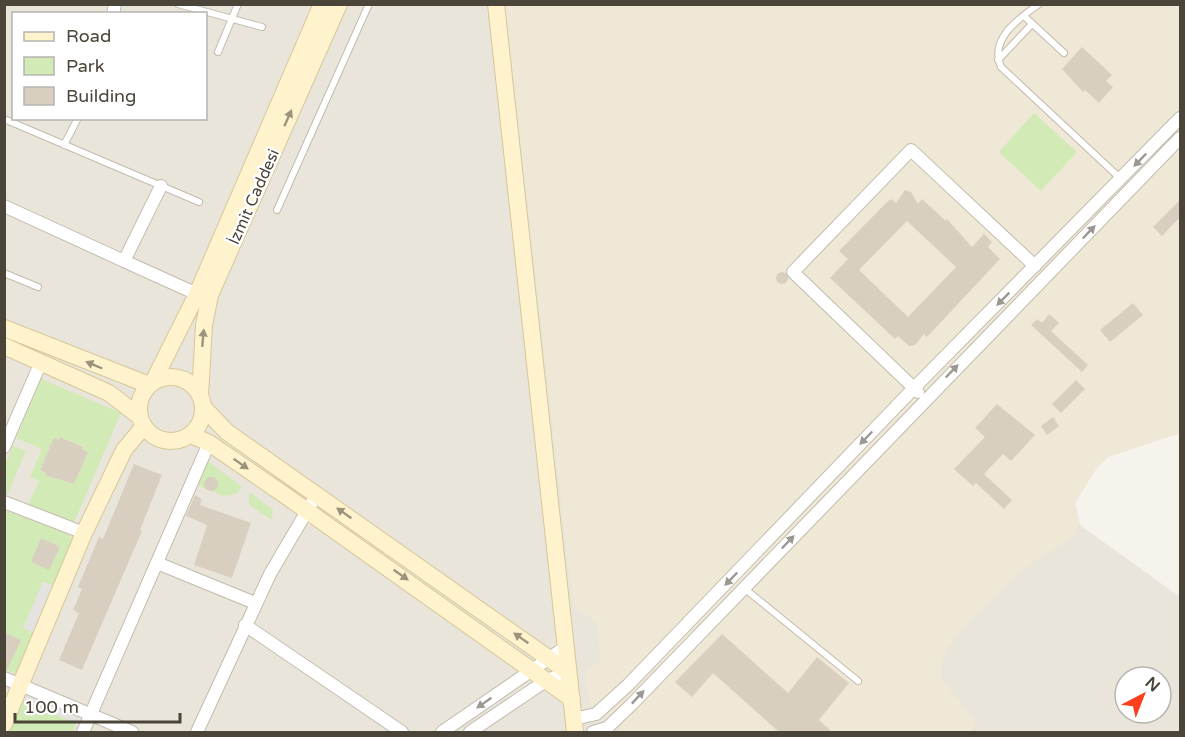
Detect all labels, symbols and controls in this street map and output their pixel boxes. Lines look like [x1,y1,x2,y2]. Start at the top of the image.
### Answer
legend [12,12,207,120]
text: Road [66,25,111,47]
text: Park [66,55,105,77]
text: Building [66,85,136,107]
one-way arrow [284,110,293,127]
street label: İzmit Caddesi [224,146,284,248]
one-way arrow [1133,153,1147,168]
one-way arrow [1082,225,1096,240]
one-way arrow [996,291,1010,305]
one-way arrow [198,328,208,347]
one-way arrow [85,360,103,370]
one-way arrow [945,365,959,379]
one-way arrow [860,431,874,445]
one-way arrow [232,458,248,470]
one-way arrow [337,508,352,520]
one-way arrow [780,535,794,549]
one-way arrow [393,569,409,580]
one-way arrow [725,571,739,585]
one-way arrow [513,632,529,644]
north arrow [1113,665,1173,725]
text: N [1141,673,1164,696]
scale bar [15,686,180,724]
one-way arrow [631,690,645,705]
text: 100 m [24,696,79,718]
one-way arrow [477,697,493,709]

